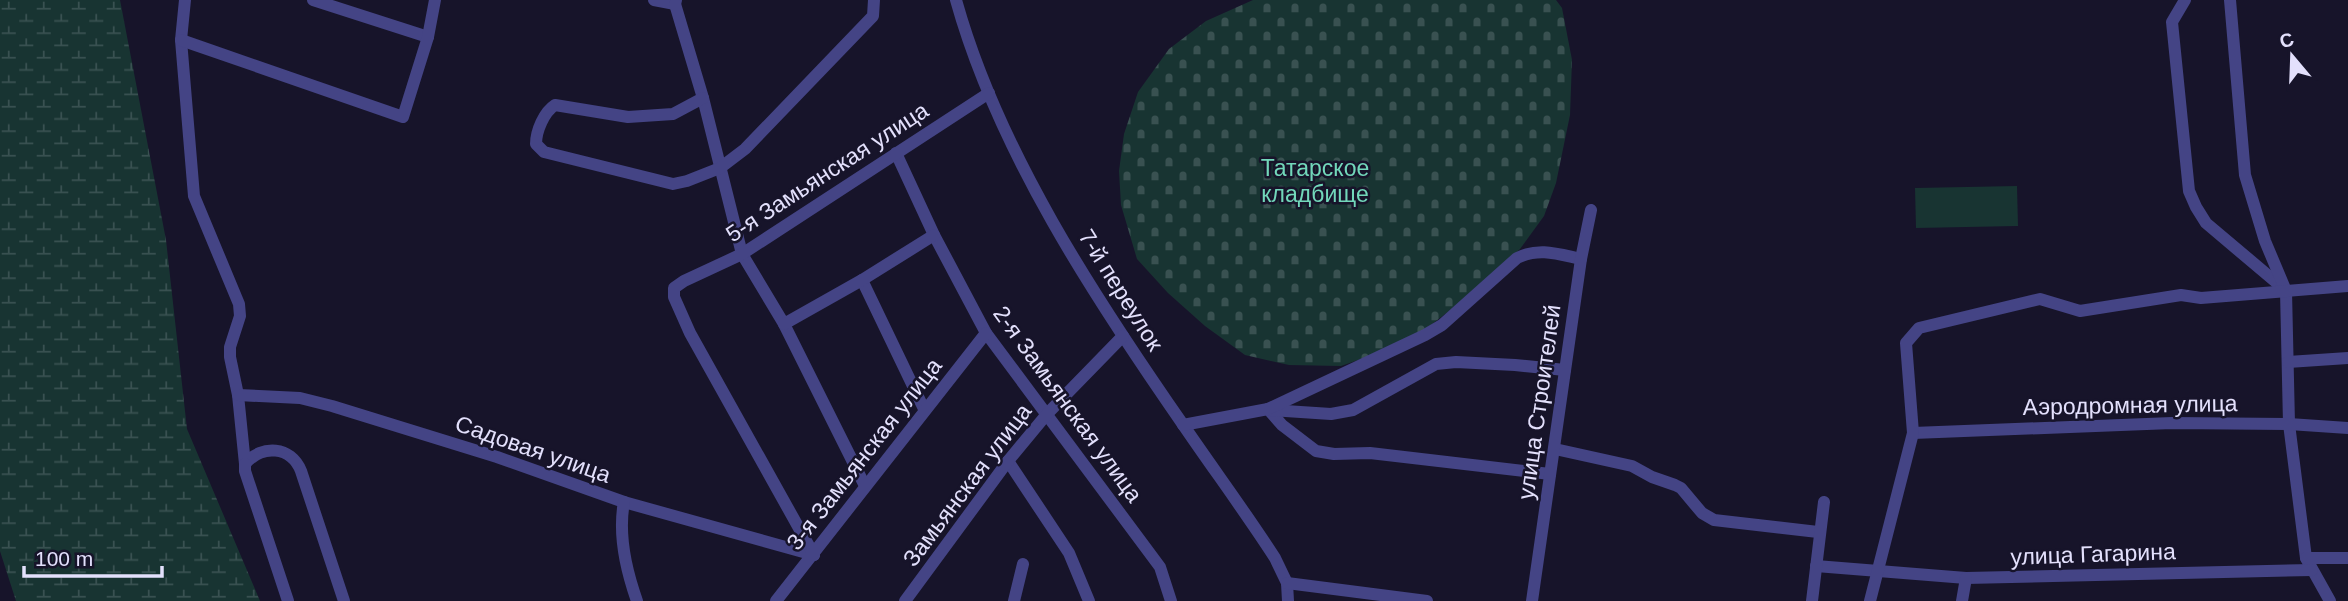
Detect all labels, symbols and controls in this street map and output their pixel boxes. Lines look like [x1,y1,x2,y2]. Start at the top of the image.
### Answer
north arrow [2257,21,2327,91]
text: С [2277,28,2297,53]
street label: 5-я Замьянская улица [721,97,933,247]
park label: Татарское кладбище [1261,155,1369,207]
street label: 7-й переулок [1073,225,1169,356]
street label: 2-я Замьянская улица [988,301,1148,507]
street label: улица Строителей [1512,303,1566,501]
street label: 3-я Замьянская улица [781,353,947,555]
street label: Аэродромная улица [2022,390,2238,420]
street label: Замьянская улица [897,399,1037,571]
street label: Садовая улица [452,410,614,488]
scale bar [24,534,163,578]
street label: улица Гагарина [2010,538,2176,570]
text: 100 m [35,547,93,570]

